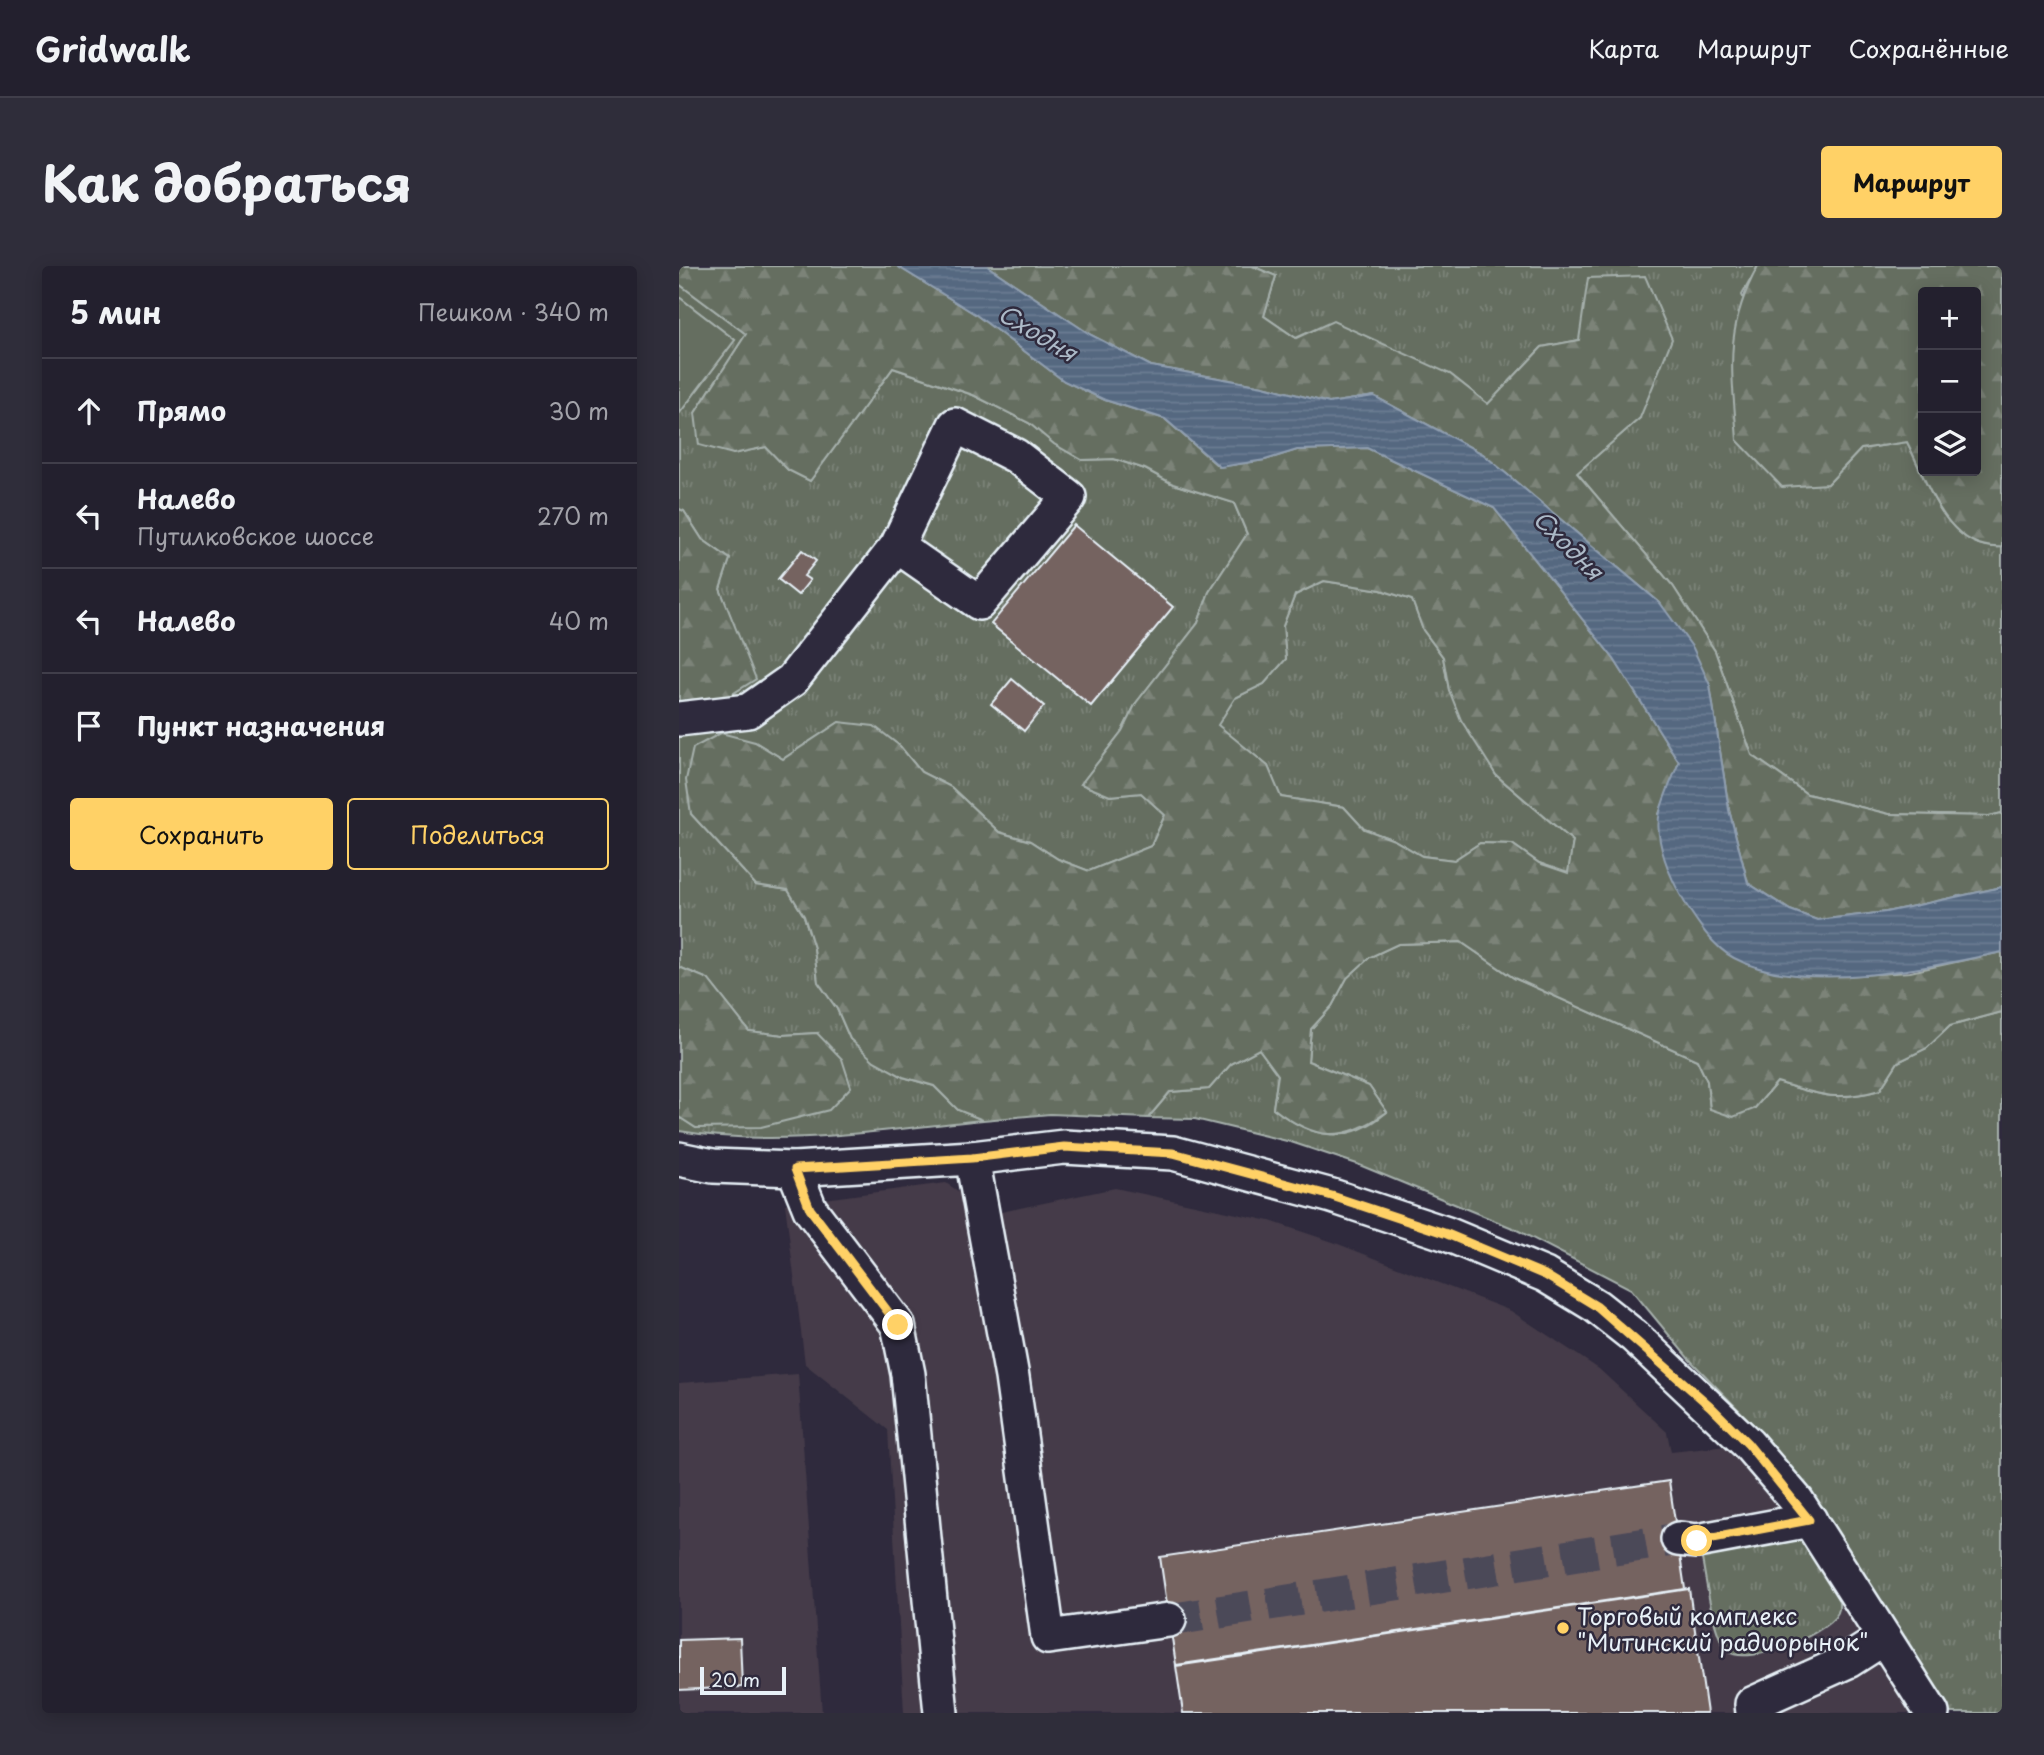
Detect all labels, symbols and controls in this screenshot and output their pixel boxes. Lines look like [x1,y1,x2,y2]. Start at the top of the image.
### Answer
text: Gridwalk [35,23,191,73]
text: Карта [1588,30,1659,66]
text: Маршрут [1697,30,1811,66]
text: Сохранённые [1849,30,2009,66]
text: Как добраться [42,145,412,219]
button: Маршрут [1821,146,2002,218]
map controls [1918,287,1981,476]
button: + [1918,287,1981,350]
text: 5 мин [70,289,162,334]
text: Пешком · 340 m [418,294,609,329]
water label: Сходня [992,294,1086,371]
button: − [1918,350,1981,413]
text: Прямо [137,391,226,430]
icon: ahead [70,392,108,430]
text: 30 m [548,393,609,428]
button: layers [1918,413,1981,476]
text: Налево [137,479,235,518]
icon: left [70,497,108,535]
text: 270 m [537,498,609,533]
water label: Сходня [1526,501,1614,589]
text: Путилковское шоссе [137,518,374,553]
text: Налево [137,601,235,640]
icon: left [70,602,108,640]
text: 40 m [549,603,609,638]
text: Пункт назначения [137,706,385,745]
icon: arrive [70,707,108,745]
button: Сохранить [70,798,333,870]
button: Поделиться [347,798,609,870]
route end [882,1309,913,1340]
route start [1681,1525,1712,1556]
place label: Торговый комплекс "Митинский радиорынок" [1577,1598,1869,1659]
marker: Торговый комплекс "Митинский радиорынок" [1555,1620,1571,1636]
scale bar [700,1664,786,1696]
text: 20 m [711,1665,760,1693]

